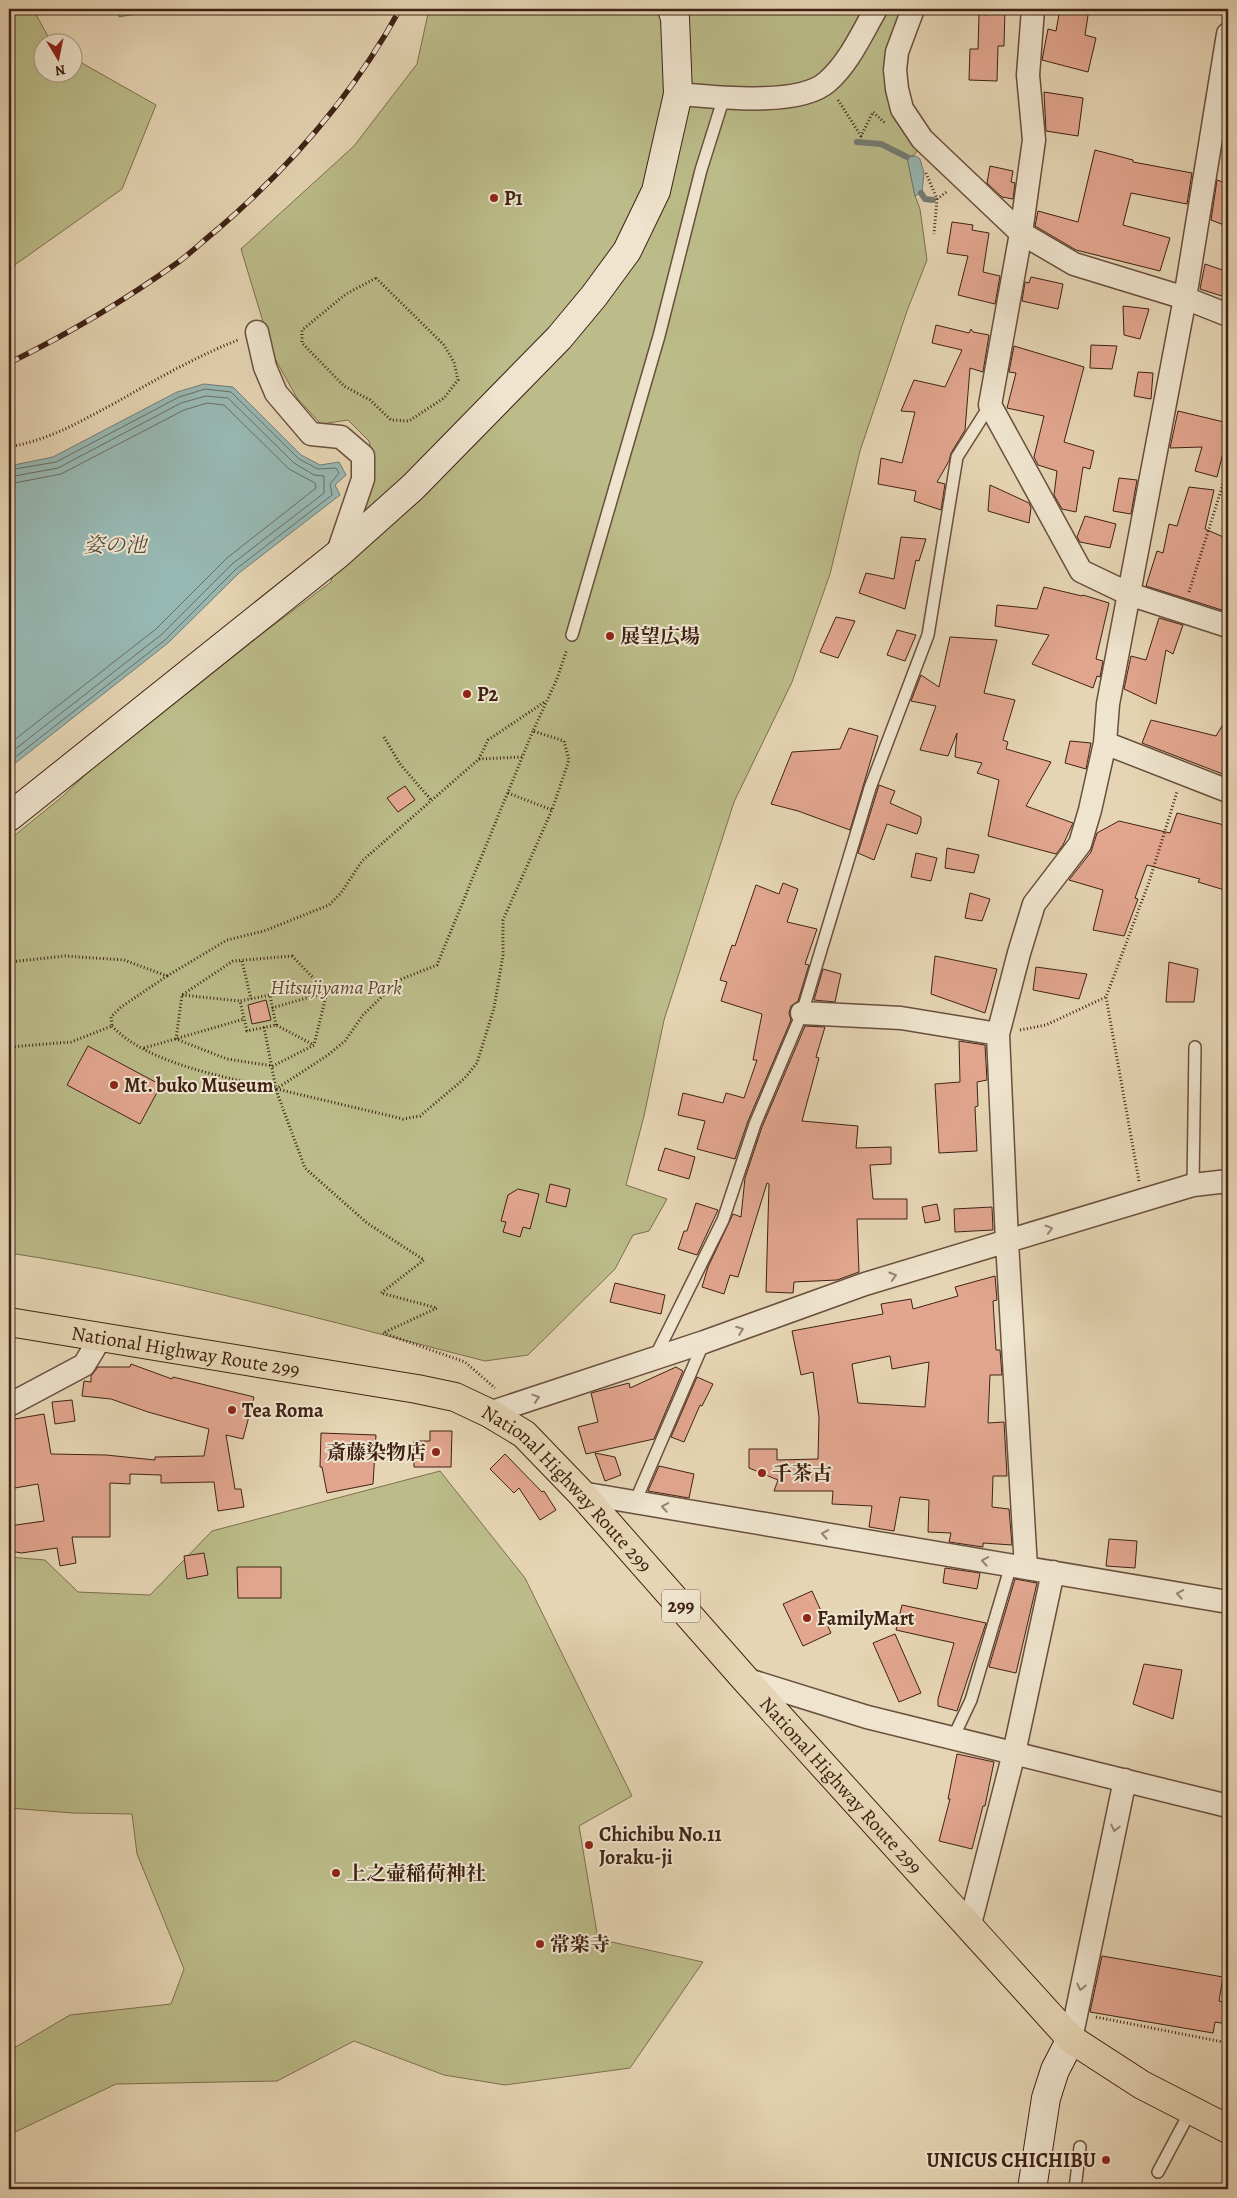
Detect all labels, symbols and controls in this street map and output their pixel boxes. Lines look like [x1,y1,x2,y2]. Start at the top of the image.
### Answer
north arrow [32,32,82,82]
text: N [53,60,67,81]
place label: P1 [504,185,523,212]
marker: P1 [488,192,500,204]
water label: 姿の池 [84,531,148,559]
place label: 展望広場 [620,623,700,650]
marker: 展望広場 [604,630,616,642]
place label: P2 [477,681,499,708]
marker: P2 [461,688,473,700]
park label: Hitsujiyama Park [270,974,402,1001]
place label: Mt. buko Museum [124,1072,274,1099]
marker: Mt. buko Museum [108,1079,120,1091]
one-way arrow [1044,1225,1052,1235]
one-way arrow [888,1271,897,1281]
street label: National Highway Route 299 [70,1319,302,1383]
one-way arrow [735,1325,744,1335]
one-way arrow [531,1393,539,1403]
place label: Tea Roma [242,1397,324,1424]
street label: National Highway Route 299 [477,1398,658,1578]
marker: Tea Roma [226,1404,238,1416]
place label: 斎藤染物店 [326,1439,426,1466]
marker: 斎藤染物店 [430,1446,442,1458]
place label: 千茶古 [772,1460,832,1487]
marker: 千茶古 [756,1467,768,1479]
one-way arrow [661,1502,669,1512]
one-way arrow [821,1529,830,1539]
one-way arrow [981,1556,990,1566]
one-way arrow [1176,1589,1185,1599]
road number: 299 [662,1590,700,1622]
place label: FamilyMart [817,1605,915,1632]
marker: FamilyMart [801,1612,813,1624]
street label: National Highway Route 299 [754,1691,929,1880]
place label: Chichibu No.11 Joraku-ji [599,1821,722,1871]
one-way arrow [1110,1824,1120,1833]
marker: Chichibu No.11 Joraku-ji [583,1839,595,1851]
place label: 上之壷稲荷神社 [346,1860,486,1887]
marker: 上之壷稲荷神社 [330,1867,342,1879]
place label: 常楽寺 [550,1931,610,1958]
marker: 常楽寺 [534,1938,546,1950]
one-way arrow [1077,1983,1087,1992]
place label: UNICUS CHICHIBU [926,2147,1096,2174]
marker: UNICUS CHICHIBU [1100,2154,1112,2166]

